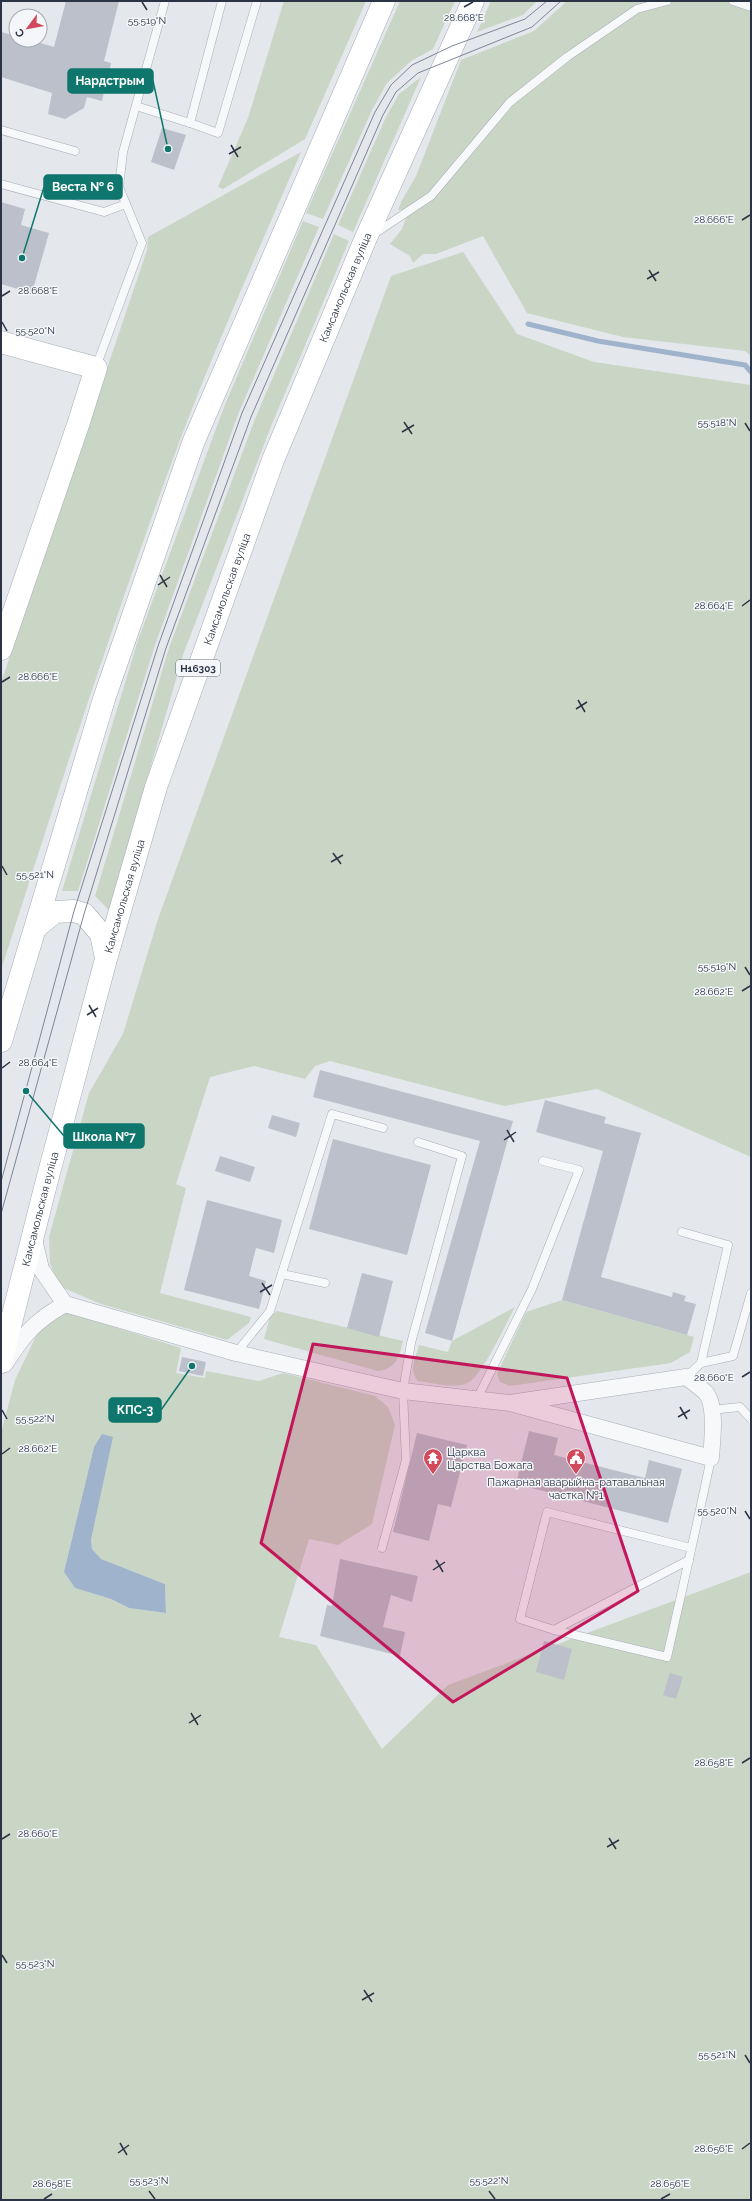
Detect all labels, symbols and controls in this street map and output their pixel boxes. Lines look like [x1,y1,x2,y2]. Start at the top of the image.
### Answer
north arrow [8,8,48,48]
text: 28.668°E [444,12,484,23]
text: 55.519°N [128,15,166,26]
text: С [12,26,27,40]
callout: Нардстрым [68,69,153,93]
text: Нардстрым [75,74,145,88]
callout: Веста № 6 [44,175,122,199]
text: Веста № 6 [52,180,114,194]
text: 28.666°E [694,214,734,225]
street label: Камсамольская вуліца [317,231,374,344]
text: 28.668°E [18,285,58,296]
text: 55.520°N [15,325,55,336]
text: 55.518°N [698,417,736,428]
street label: Камсамольская вуліца [201,531,253,647]
text: 28.664°E [694,600,734,611]
road number: Н16303 [176,660,220,676]
text: 28.666°E [18,671,58,682]
street label: Камсамольская вуліца [102,838,147,955]
text: 55.521°N [16,869,54,880]
text: 55.519°N [698,961,736,972]
text: 28.662°E [695,986,733,997]
text: 28.664°E [18,1057,58,1068]
callout: Школа №7 [64,1124,144,1148]
text: Школа №7 [72,1130,136,1144]
street label: Камсамольская вуліца [19,1150,61,1268]
text: 28.660°E [694,1372,734,1383]
callout: КПС-3 [109,1398,161,1422]
text: КПС-3 [117,1403,154,1417]
text: 55.522°N [16,1413,54,1424]
text: 28.662°E [19,1443,57,1454]
place label: Царква Царства Божага [447,1446,533,1472]
temple icon: Царква Царства Божага [422,1447,444,1475]
public building icon: Пажарная аварыйна-ратавальная частка №1 [565,1447,587,1475]
place label: Пажарная аварыйна-ратавальная частка №1 [487,1476,665,1502]
text: 55.520°N [697,1505,737,1516]
text: 28.658°E [694,1757,734,1768]
text: 28.660°E [18,1828,58,1839]
text: 55.523°N [16,1958,54,1969]
text: 55.521°N [698,2049,736,2060]
text: 28.656°E [694,2143,734,2154]
text: 55.523°N [130,2175,168,2186]
text: 55.522°N [470,2175,508,2186]
text: 28.658°E [32,2178,72,2189]
text: 28.656°E [650,2178,690,2189]

